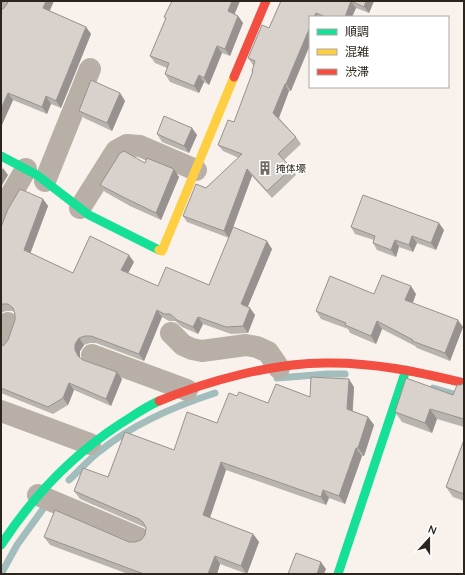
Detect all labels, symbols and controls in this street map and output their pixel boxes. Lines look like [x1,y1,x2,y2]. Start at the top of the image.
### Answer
legend [309,16,449,88]
text: 順調 [345,24,369,39]
text: 混雑 [345,44,369,59]
text: 渋滞 [345,64,369,79]
building icon: 掩体壕 [257,160,273,176]
place label: 掩体壕 [276,162,306,175]
north arrow [409,519,449,559]
text: N [426,522,439,538]

